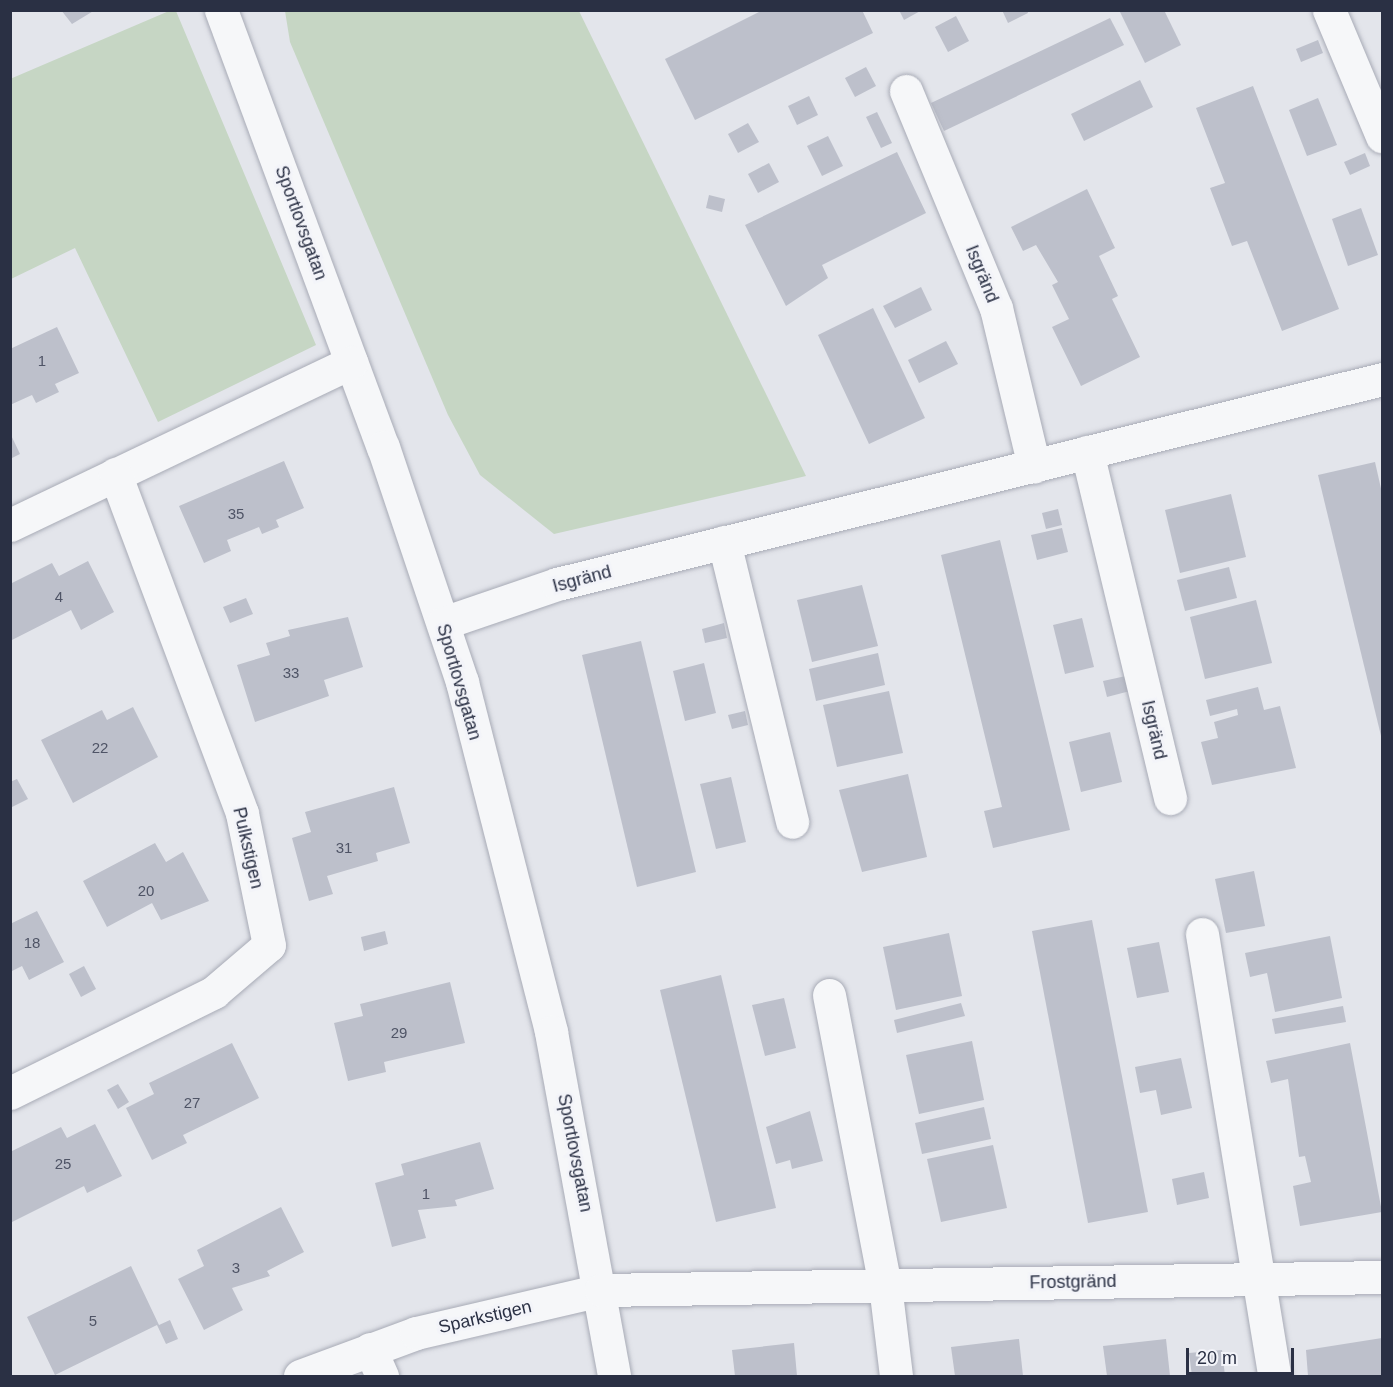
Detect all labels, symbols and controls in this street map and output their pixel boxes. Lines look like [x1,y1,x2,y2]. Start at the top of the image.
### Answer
street label: Sportlovsgatan [270,163,332,283]
street label: Isgränd [961,242,1003,306]
house number: 1 [38,352,46,370]
house number: 35 [228,505,244,523]
street label: Isgränd [550,561,614,597]
house number: 4 [55,588,63,606]
street label: Sportlovsgatan [432,621,486,743]
house number: 33 [283,664,299,682]
street label: Isgränd [1137,698,1171,762]
house number: 22 [92,739,108,757]
street label: Pulkstigen [228,805,268,891]
house number: 31 [336,839,352,857]
house number: 20 [138,882,154,900]
house number: 18 [24,934,40,952]
house number: 29 [391,1024,407,1042]
street label: Sportlovsgatan [553,1092,597,1214]
house number: 27 [184,1094,200,1112]
house number: 25 [55,1155,71,1173]
house number: 1 [422,1185,430,1203]
house number: 3 [232,1259,240,1277]
street label: Frostgränd [1029,1270,1117,1294]
street label: Sparkstigen [436,1296,534,1338]
house number: 5 [89,1312,97,1330]
scale bar [1189,1336,1297,1374]
text: 20 m [1197,1348,1237,1368]

